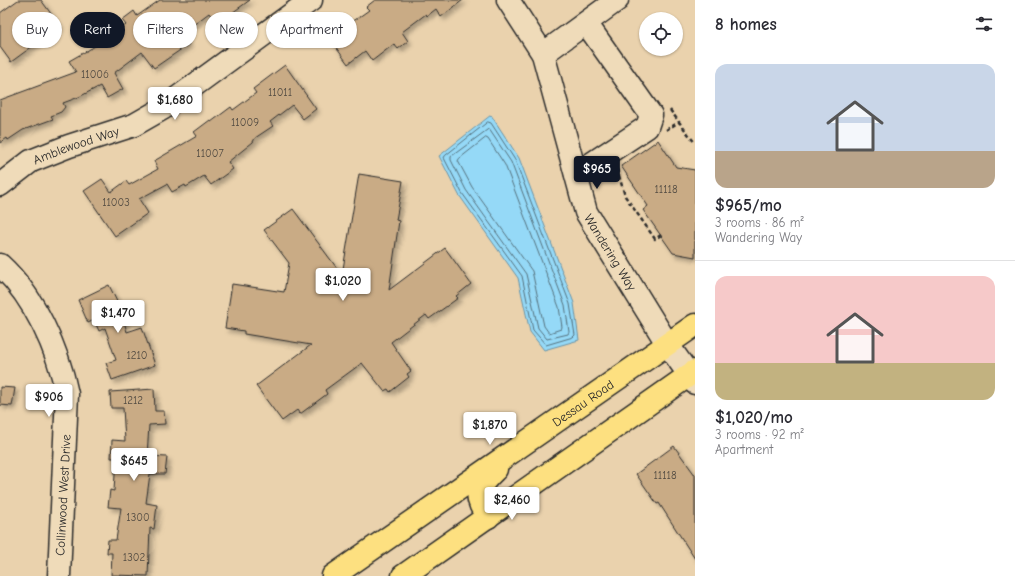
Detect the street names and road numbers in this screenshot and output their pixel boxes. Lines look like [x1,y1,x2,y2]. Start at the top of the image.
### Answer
street label: Amblewood Way [31,123,121,167]
street label: Wandering Way [581,211,640,293]
street label: Dessau Road [549,376,616,429]
street label: Collinwood West Drive [52,433,74,556]

